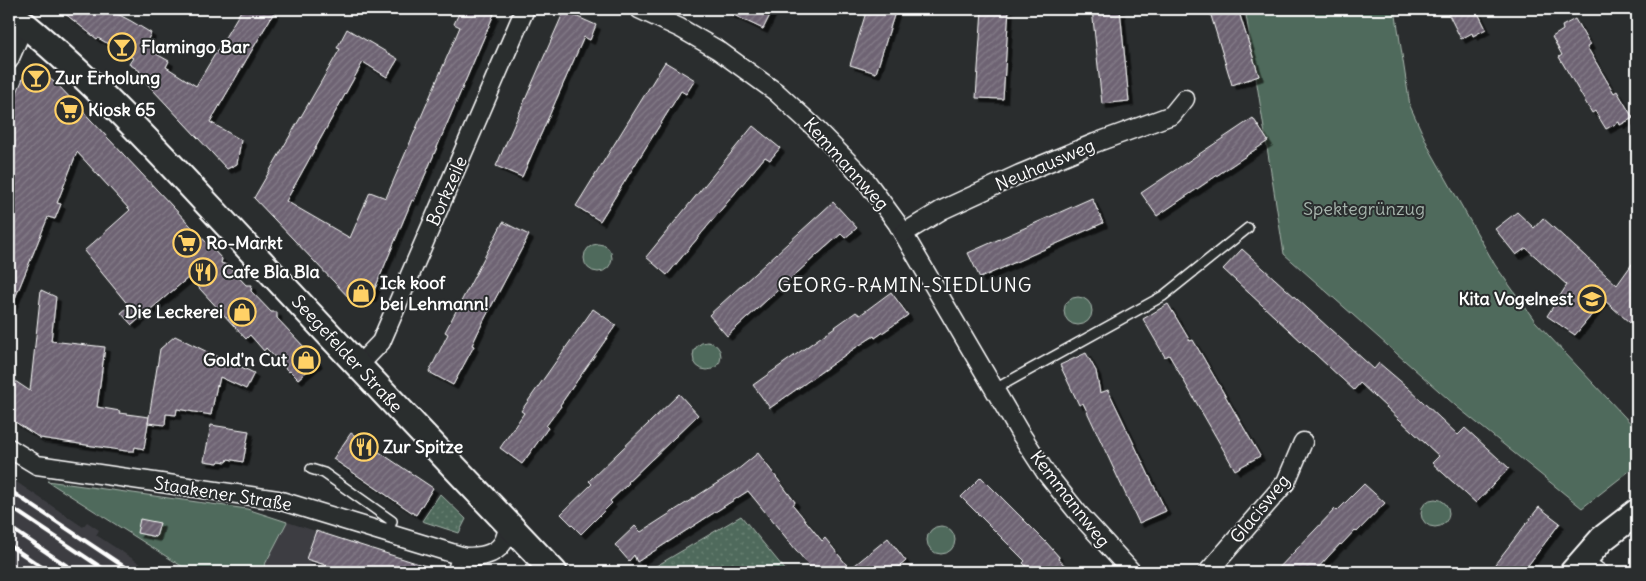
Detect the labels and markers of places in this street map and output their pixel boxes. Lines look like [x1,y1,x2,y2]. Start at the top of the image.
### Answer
bar icon: Flamingo Bar [107,32,137,62]
place label: Flamingo Bar [141,35,250,58]
bar icon: Zur Erholung [21,63,51,93]
place label: Zur Erholung [55,66,160,89]
supermarket icon: Kiosk 65 [54,95,84,125]
place label: Kiosk 65 [88,98,156,121]
supermarket icon: Ro-Markt [172,228,202,258]
place label: Ro-Markt [206,231,283,254]
restaurant icon: Cafe Bla Bla [188,257,218,287]
place label: Cafe Bla Bla [222,260,320,283]
place label: Ick koof bei Lehmann! [380,271,489,315]
shop icon: Ick koof bei Lehmann! [346,278,376,308]
school or university icon: Kita Vogelnest [1577,284,1607,314]
place label: Kita Vogelnest [1458,287,1574,310]
shop icon: Die Leckerei [227,297,257,327]
place label: Die Leckerei [125,300,223,323]
shop icon: Gold'n Cut [291,345,321,375]
place label: Gold'n Cut [203,348,288,371]
restaurant icon: Zur Spitze [349,432,379,462]
place label: Zur Spitze [383,435,464,458]

